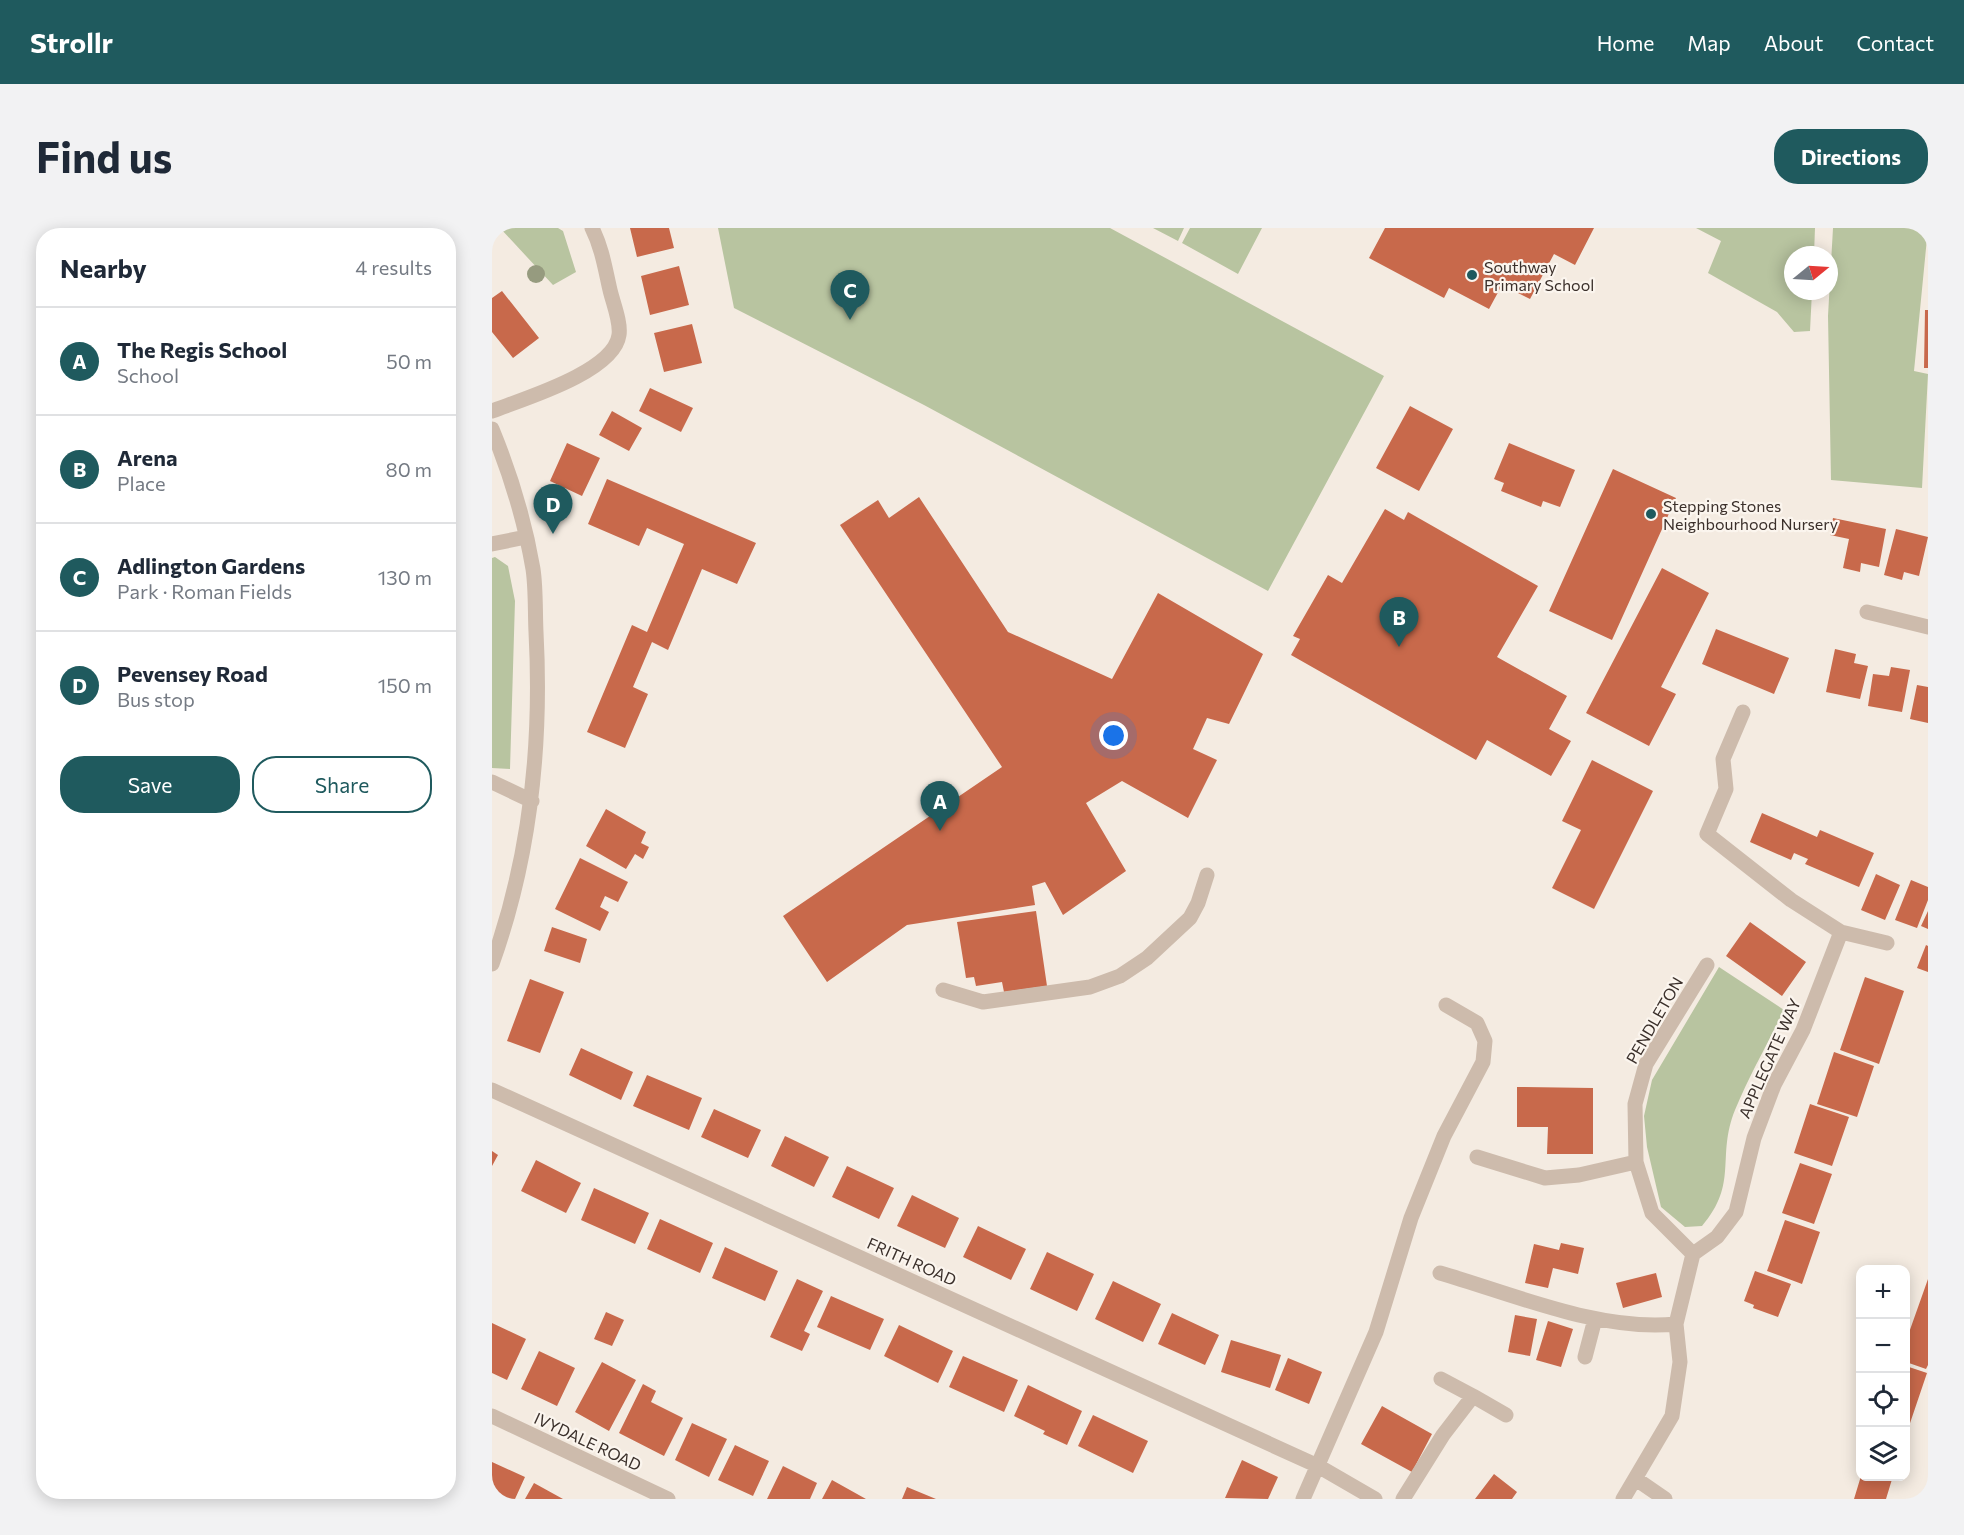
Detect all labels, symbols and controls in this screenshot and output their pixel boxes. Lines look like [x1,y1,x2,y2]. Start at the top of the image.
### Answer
text: Strollr [30,25,113,59]
text: Home [1597,30,1654,55]
text: Map [1687,30,1731,55]
text: About [1764,30,1823,55]
text: Contact [1856,30,1934,55]
button: Directions [1774,129,1928,184]
text: Find us [36,130,172,182]
north arrow [1784,246,1838,300]
text: Nearby [60,252,147,283]
text: 4 results [355,255,432,279]
place label: Southway Primary School [1484,257,1594,294]
marker: Southway Primary School [1465,268,1479,282]
pin: C [830,270,870,320]
text: The Regis School [117,336,287,363]
text: A [72,349,87,373]
text: 50 m [386,349,432,373]
text: School [117,363,179,387]
text: Arena [117,444,177,471]
text: B [73,457,86,481]
text: 80 m [386,457,432,481]
text: Place [117,471,166,495]
pin: D [534,484,572,534]
place label: Stepping Stones Neighbourhood Nursery [1663,496,1838,533]
marker: Stepping Stones Neighbourhood Nursery [1644,507,1658,521]
text: Adlington Gardens [117,552,305,579]
text: C [73,565,86,589]
text: 130 m [378,565,432,589]
text: Park · Roman Fields [117,579,292,603]
pin: B [1380,598,1418,647]
text: Pevensey Road [117,660,268,687]
text: D [72,673,87,697]
text: 150 m [378,673,432,697]
text: Bus stop [117,687,195,711]
your location [1099,721,1128,750]
button: Save [60,756,240,813]
button: Share [252,756,432,813]
pin: A [920,782,960,831]
street label: PENDLETON [1622,973,1686,1067]
street label: APPLEGATE WAY [1734,995,1804,1121]
street label: FRITH ROAD [864,1233,960,1289]
map controls [1856,1265,1910,1481]
button: + [1856,1265,1910,1319]
button: − [1856,1319,1910,1373]
button: locate [1856,1373,1910,1427]
street label: IVYDALE ROAD [531,1408,645,1474]
button: layers [1856,1427,1910,1481]

